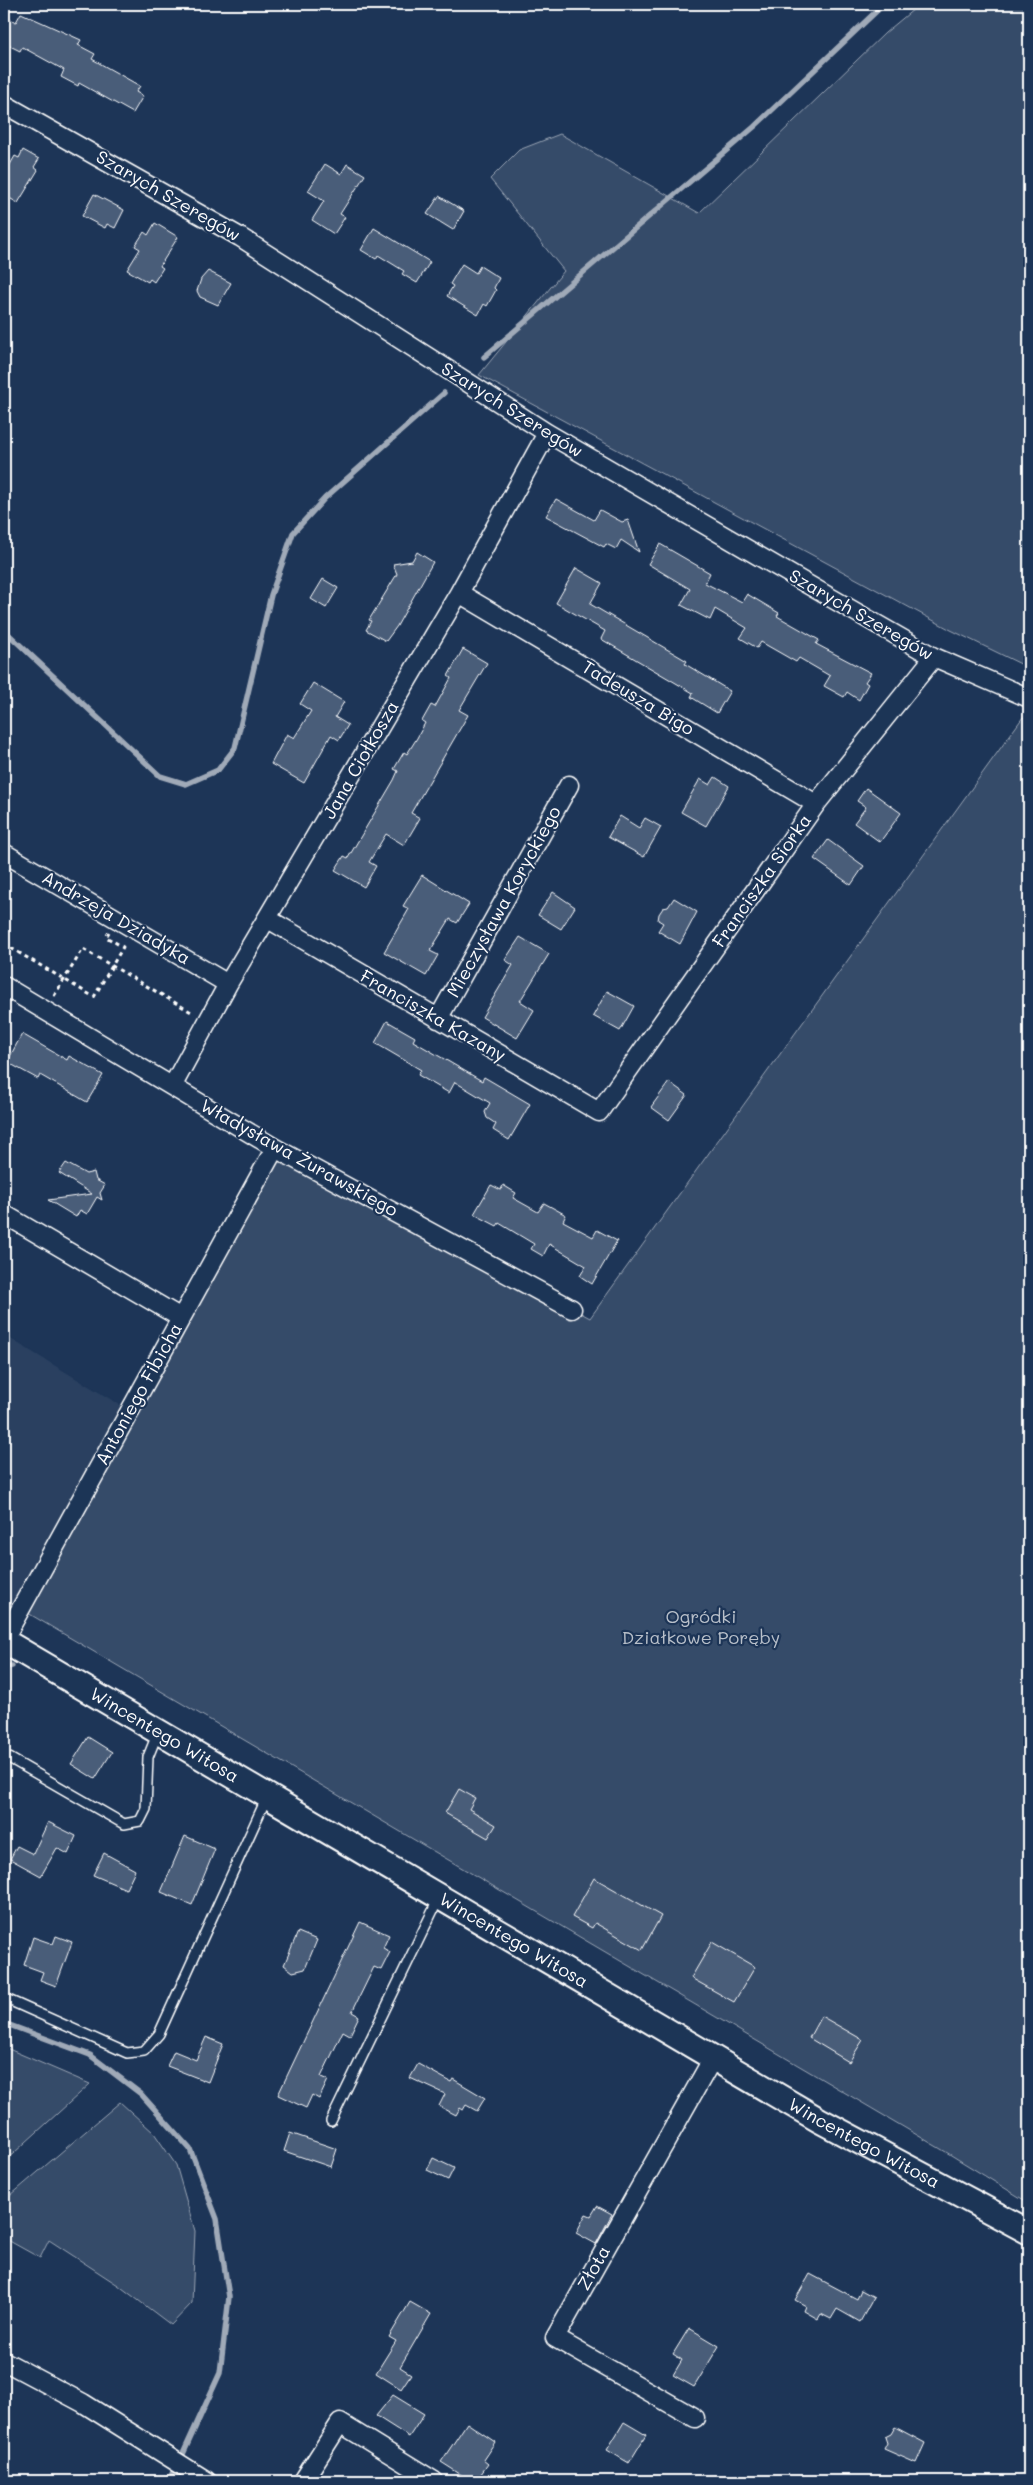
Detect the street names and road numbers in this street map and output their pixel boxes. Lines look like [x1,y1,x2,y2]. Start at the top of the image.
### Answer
street label: Szarych Szeregów [92,144,245,246]
street label: Szarych Szeregów [437,356,588,462]
street label: Szarych Szeregów [785,563,938,665]
street label: Tadeusza Bigo [578,654,699,740]
street label: Jana Ciołkosza [317,696,404,823]
street label: Mieczysława Koryckiego [440,801,566,1002]
street label: Franciszka Siorka [706,809,816,952]
street label: Andrzeja Dziadyka [38,865,195,969]
street label: Franciszka Kazany [356,964,511,1067]
street label: Władysława Żurawskiego [197,1093,403,1222]
street label: Antoniego Fibicha [89,1318,187,1469]
street label: Wincentego Witosa [86,1681,244,1788]
street label: Wincentego Witosa [435,1886,593,1993]
street label: Wincentego Witosa [784,2092,944,2193]
street label: Złota [571,2241,615,2294]

